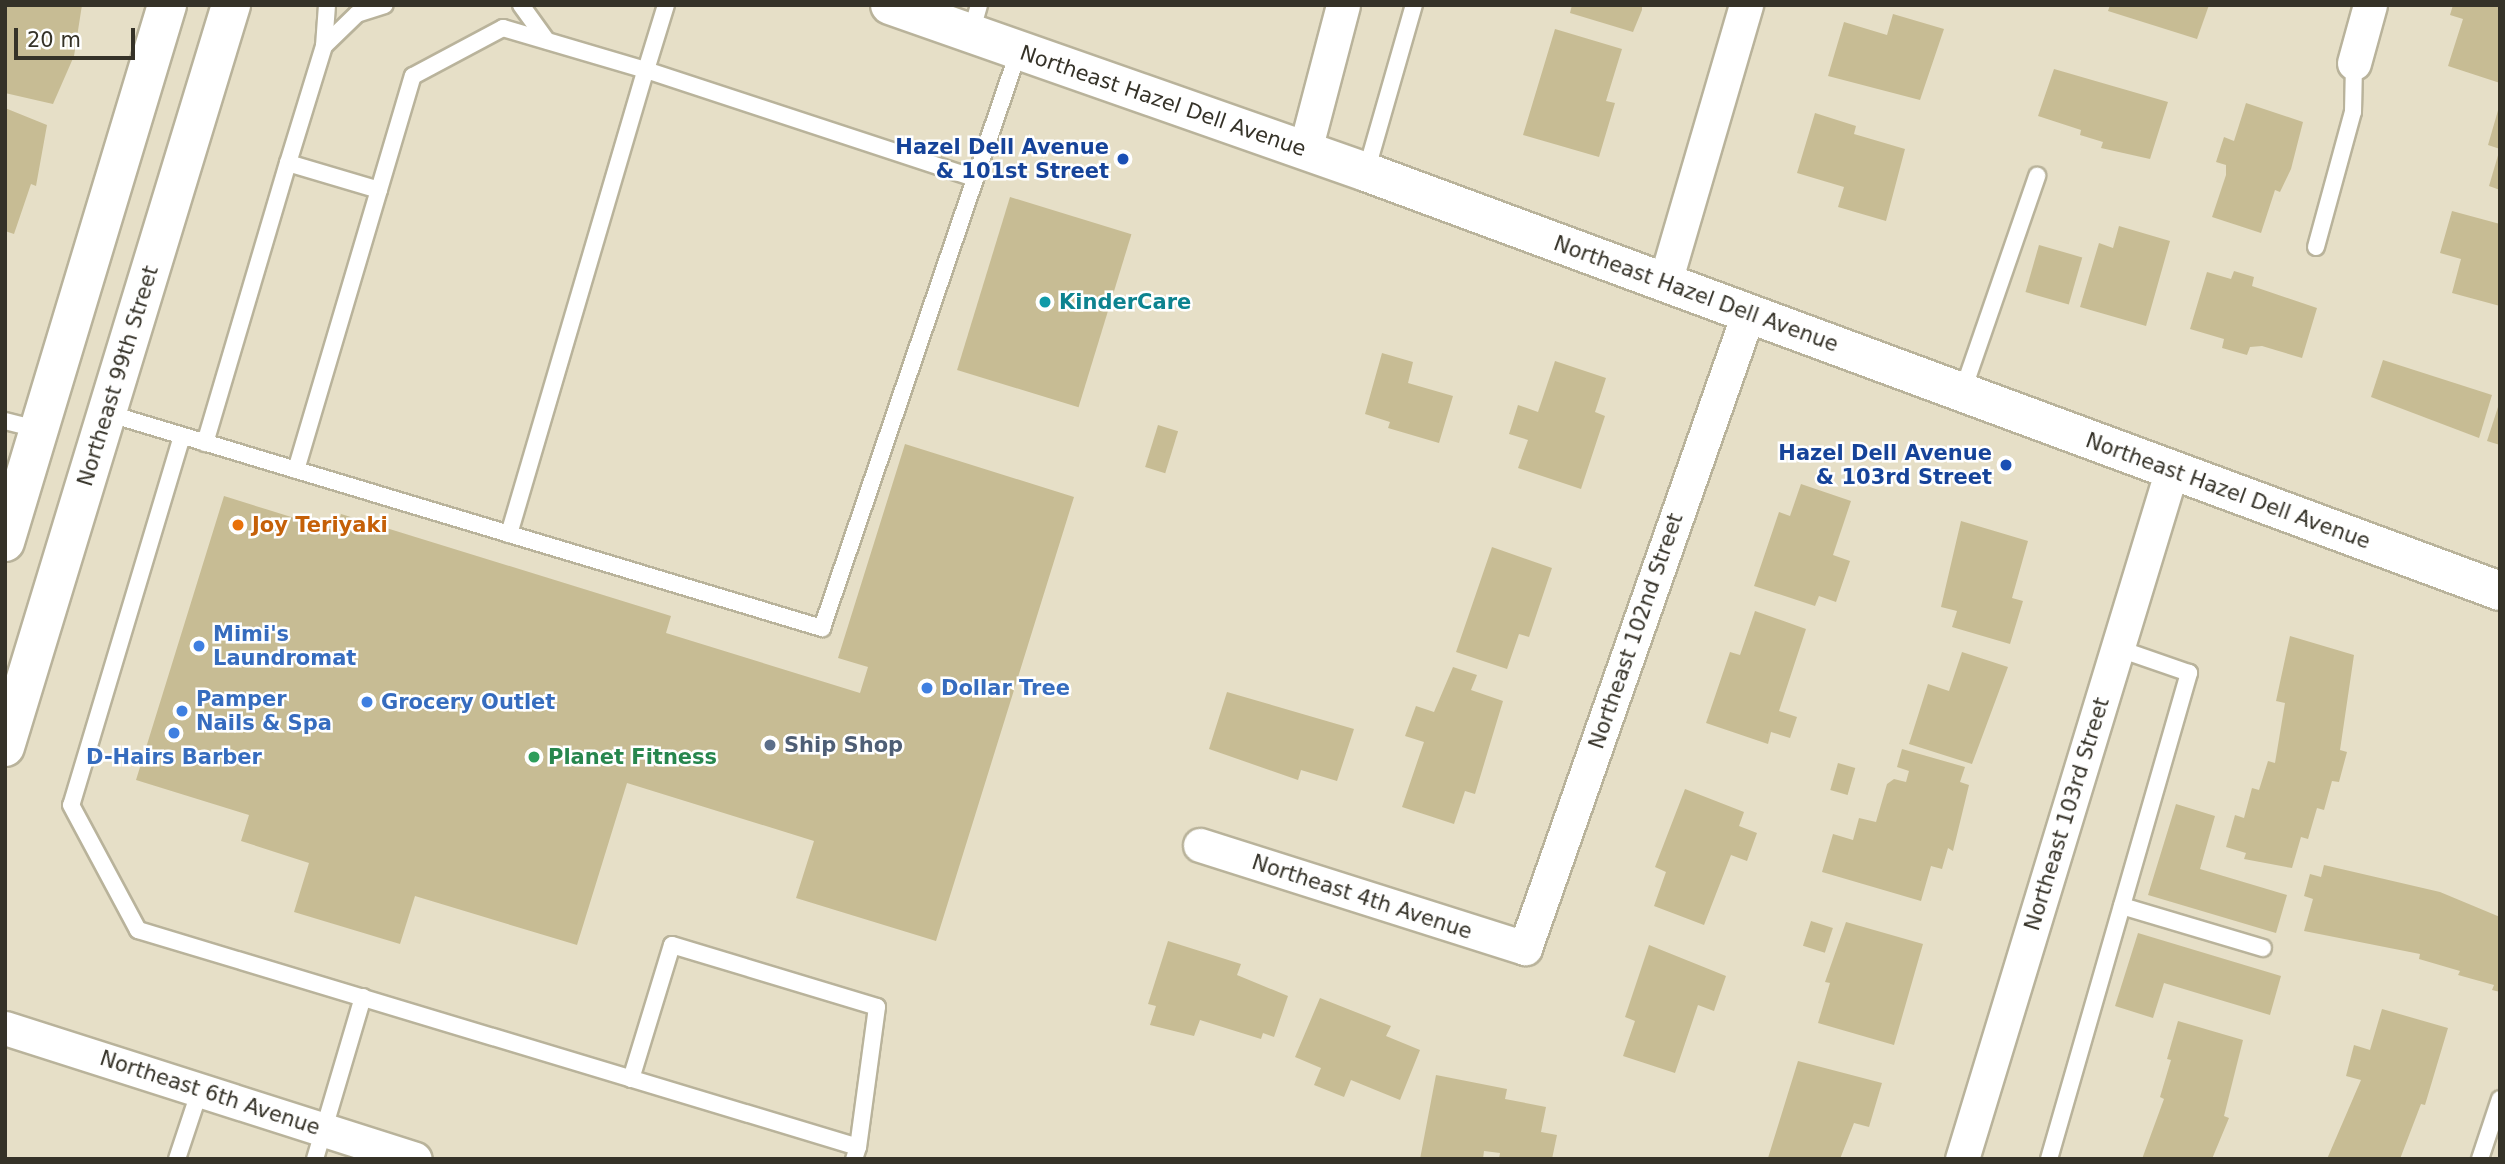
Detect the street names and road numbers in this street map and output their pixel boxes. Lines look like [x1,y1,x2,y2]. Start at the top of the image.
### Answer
street label: Northeast Hazel Dell Avenue [1017,40,1309,162]
street label: Northeast Hazel Dell Avenue [1550,231,1842,357]
street label: Northeast 99th Street [72,263,164,489]
street label: Northeast Hazel Dell Avenue [2082,428,2374,554]
street label: Northeast 102nd Street [1584,510,1688,752]
street label: Northeast 103rd Street [2019,694,2115,934]
street label: Northeast 4th Avenue [1249,849,1475,945]
street label: Northeast 6th Avenue [97,1045,323,1141]

